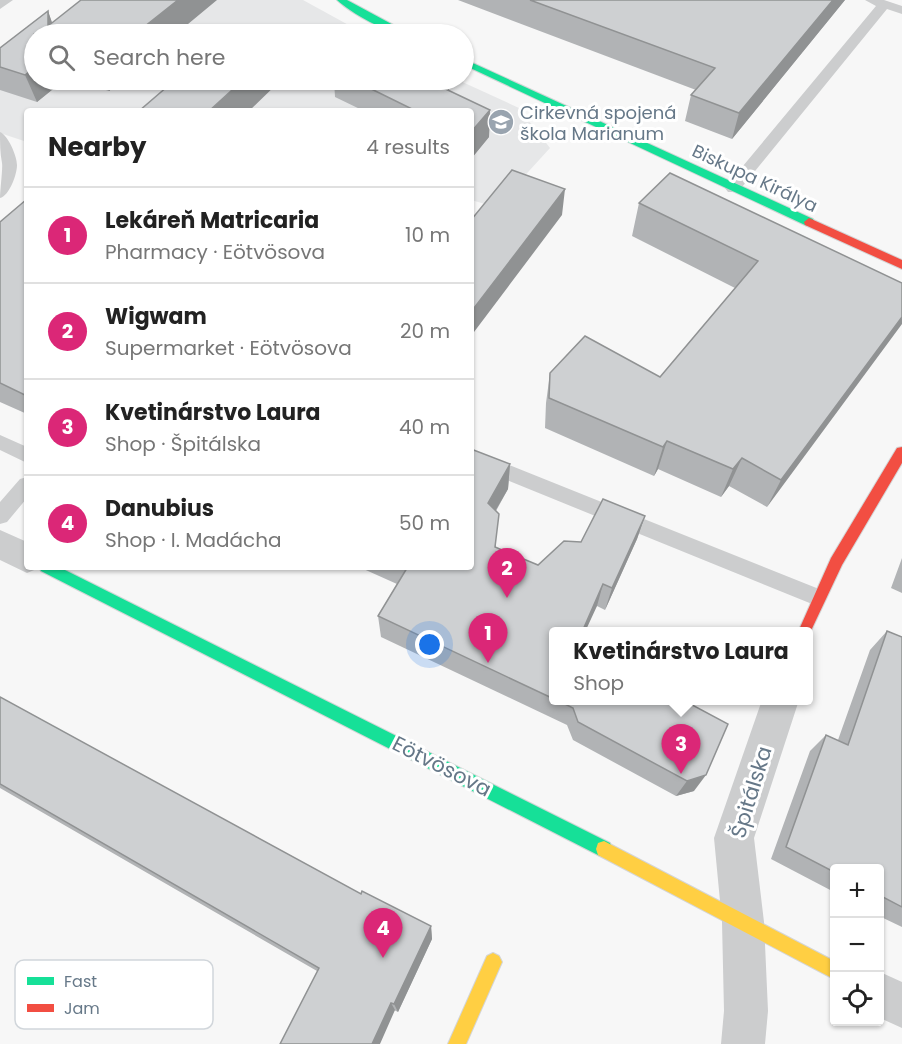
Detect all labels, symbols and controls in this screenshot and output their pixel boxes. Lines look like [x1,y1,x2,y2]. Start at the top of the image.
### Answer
search box [24,24,474,90]
icon: search [45,41,78,74]
text: Search here [93,42,226,73]
place label: Cirkevná spojená škola Marianum [520,100,676,146]
school or university icon: Cirkevná spojená škola Marianum [486,107,516,137]
text: Nearby [48,129,146,165]
text: 4 results [366,133,450,161]
street label: Biskupa Királya [688,138,822,218]
text: Lekáreň Matricaria [105,205,319,236]
text: 1 [64,221,71,249]
text: 10 m [405,221,450,249]
text: Pharmacy · Eötvösova [105,238,325,266]
text: Wigwam [105,301,207,332]
text: 2 [62,317,73,345]
text: 20 m [400,317,450,345]
text: Supermarket · Eötvösova [105,334,352,362]
text: Kvetinárstvo Laura [105,397,321,428]
text: 3 [61,413,74,441]
text: 40 m [399,413,450,441]
text: Shop · Špitálska [105,430,261,458]
text: Danubius [105,493,214,524]
text: 4 [61,509,74,537]
text: 50 m [399,509,450,537]
text: Shop · I. Madácha [105,526,281,554]
pin: 2 [488,548,526,598]
pin: 1 [468,614,508,663]
popup [549,627,813,705]
your location [415,630,444,659]
text: Kvetinárstvo Laura [573,636,789,667]
text: Shop [573,669,624,697]
pin: 3 [662,724,700,774]
street label: Eötvösova [388,729,496,803]
street label: Špitálska [723,742,779,842]
map controls [830,864,884,1026]
button: + [830,864,884,918]
pin: 4 [364,908,403,958]
button: − [830,918,884,972]
legend [15,960,213,1029]
text: Fast [64,970,97,993]
button: locate [830,972,884,1026]
text: Jam [64,997,100,1020]

